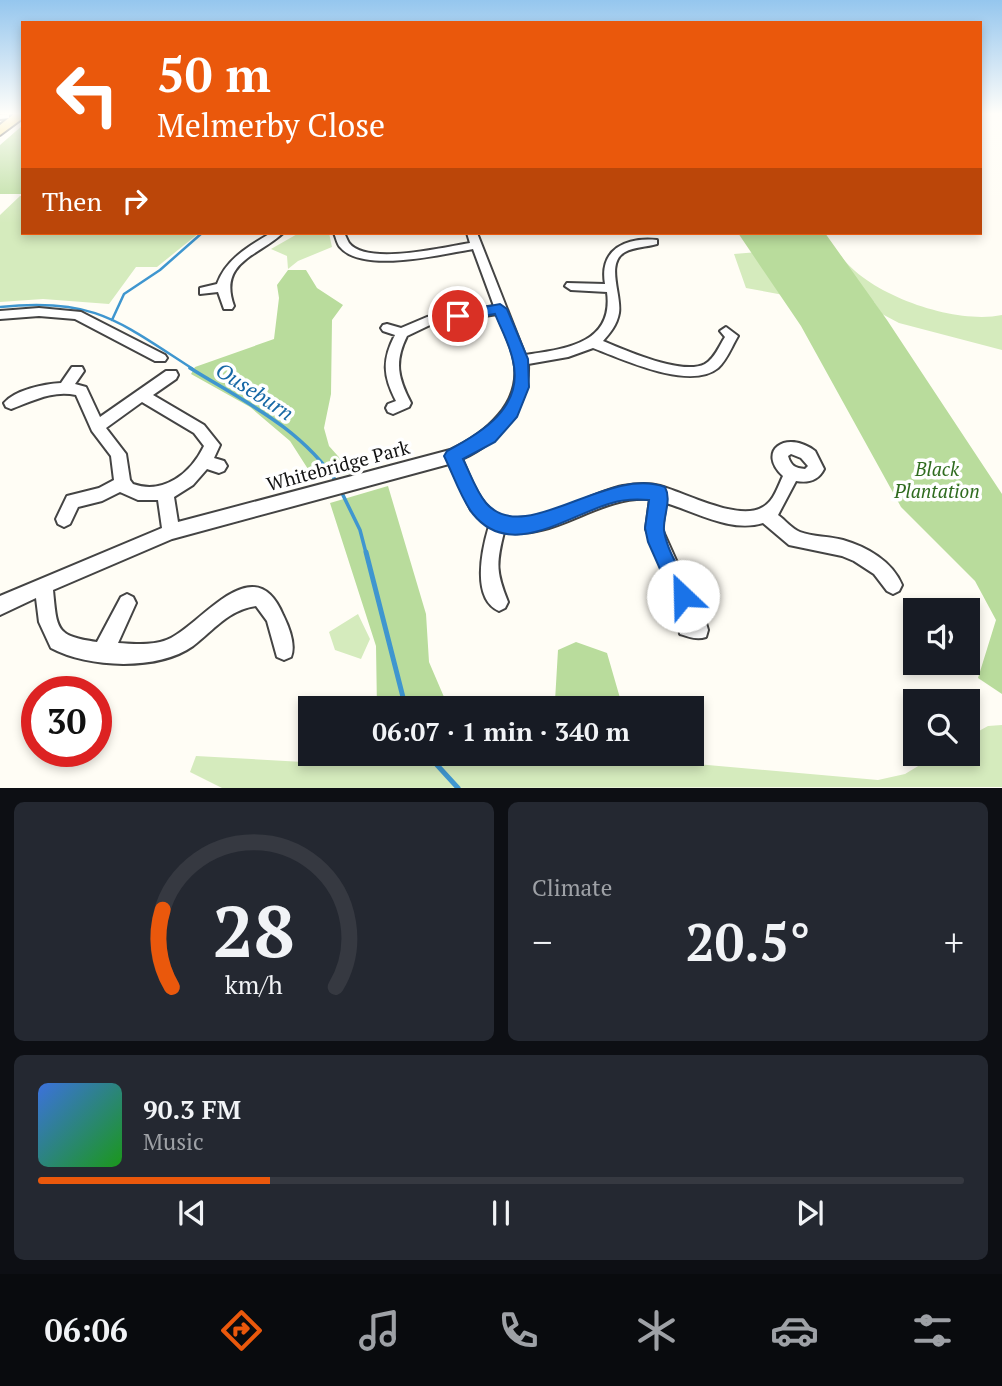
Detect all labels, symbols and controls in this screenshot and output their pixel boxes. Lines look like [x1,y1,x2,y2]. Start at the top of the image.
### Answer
text: 50 m [157,41,271,106]
icon: left [42,49,133,140]
text: Melmerby Close [157,104,385,146]
icon: right [116,182,154,220]
text: Then [42,184,102,218]
pin [428,286,488,346]
icon: arrive [439,297,477,335]
water label: Ouseburn [211,355,299,427]
street label: Whitebridge Park [264,434,413,496]
park label: Black Plantation [893,456,980,503]
position arrow [646,559,720,633]
map controls [903,598,980,766]
button: sound [903,598,980,675]
speed limit sign: 30 [21,676,112,767]
button: search [903,689,980,766]
text: 06:07 · 1 min · 340 m [372,714,630,748]
text: Climate [532,872,612,903]
text: 28 [213,882,295,979]
text: 20.5° [685,907,811,976]
text: − [532,917,552,967]
text: + [944,917,964,967]
text: km/h [225,968,283,1001]
text: 90.3 FM [143,1092,241,1126]
text: Music [143,1126,204,1157]
icon: previous [173,1194,211,1232]
icon: pause [482,1194,520,1232]
icon: next [791,1194,829,1232]
icon: directions [217,1306,266,1355]
icon: music [355,1306,404,1355]
icon: phone [494,1306,543,1355]
icon: climate [632,1306,681,1355]
icon: car [770,1306,819,1355]
icon: filters [908,1306,957,1355]
text: 06:06 [45,1309,128,1351]

